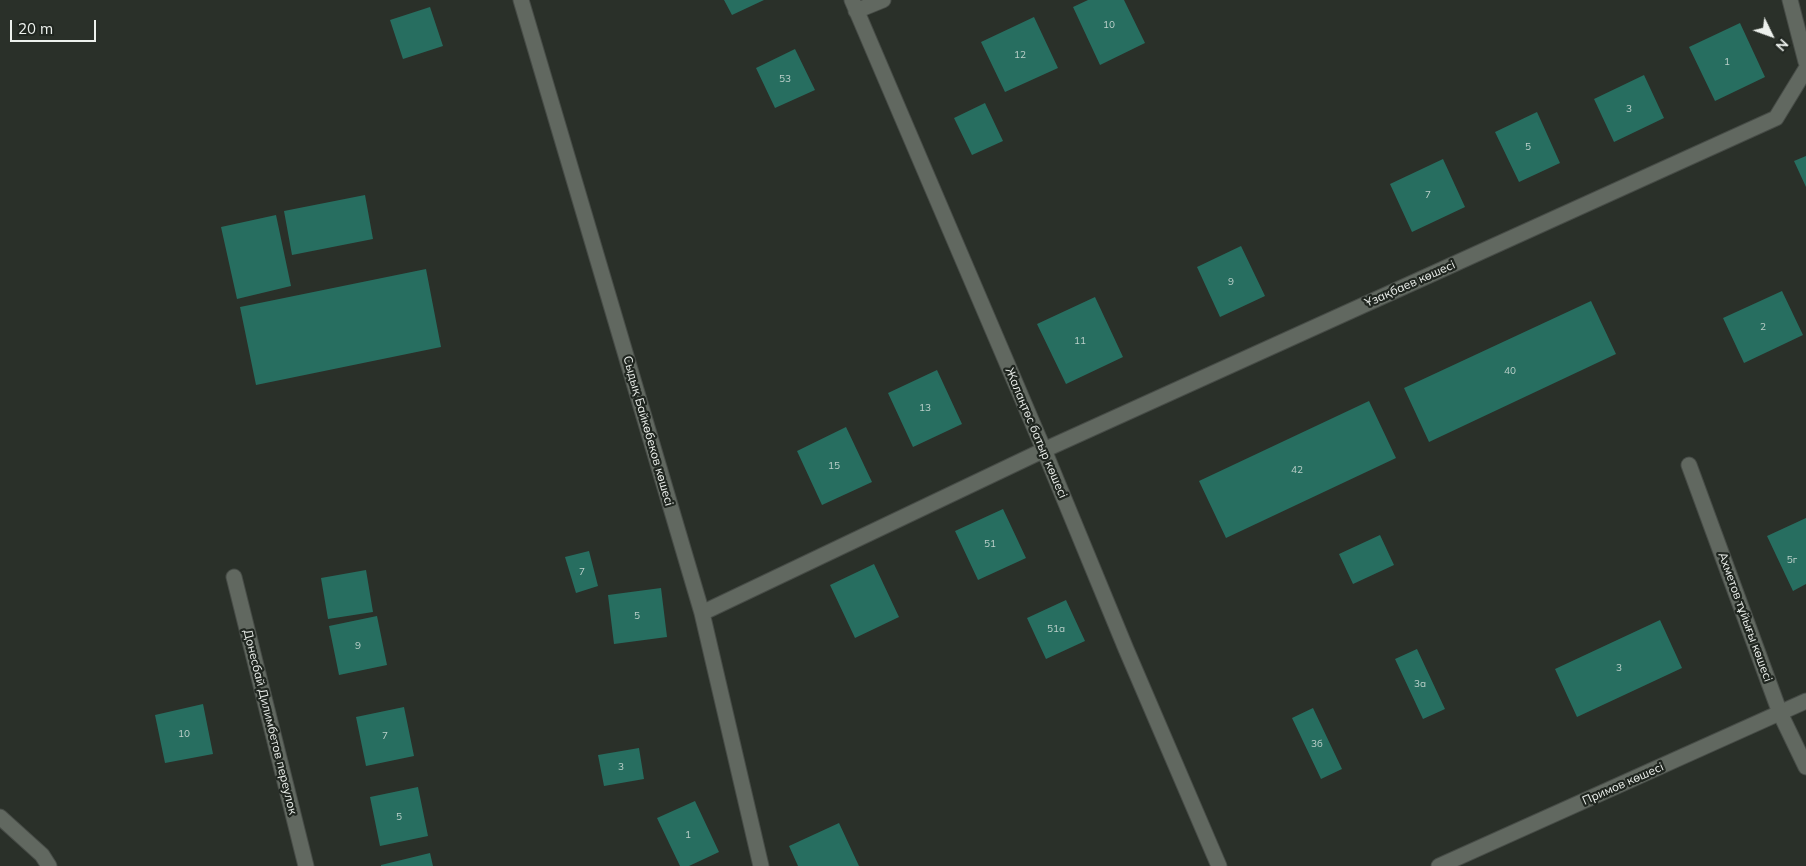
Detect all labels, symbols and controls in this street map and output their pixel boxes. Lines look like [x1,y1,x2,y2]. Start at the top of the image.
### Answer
scale bar [12,10,99,42]
north arrow [1746,10,1796,60]
text: 20 m [18,19,53,38]
house number: 10 [1103,19,1115,31]
text: N [1772,35,1792,55]
house number: 12 [1014,49,1026,61]
house number: 1 [1724,56,1730,68]
house number: 53 [779,73,791,85]
house number: 3 [1626,103,1632,115]
house number: 5 [1525,141,1531,153]
house number: 7 [1425,189,1431,201]
street label: Ұзақбаев көшесі [1363,258,1457,310]
house number: 9 [1228,276,1234,288]
house number: 2 [1760,321,1766,333]
house number: 11 [1074,335,1086,347]
street label: Сыдық Байкөбеков көшесі [620,354,676,508]
house number: 40 [1504,365,1516,377]
street label: Жалаңтөс батыр көшесі [1002,366,1070,500]
house number: 13 [919,402,931,414]
house number: 15 [828,460,840,472]
house number: 42 [1291,464,1303,476]
house number: 51 [984,538,996,550]
street label: Ахметов тұйығы көшесі [1715,550,1775,684]
house number: 5г [1787,554,1797,566]
house number: 7 [579,566,585,578]
house number: 5 [634,610,640,622]
house number: 51а [1047,623,1065,635]
street label: Донесбай Дилимбетов переулок [240,628,300,816]
house number: 9 [355,640,361,652]
house number: 3 [1616,662,1622,674]
house number: 3а [1414,678,1426,690]
house number: 10 [178,728,190,740]
house number: 7 [382,730,388,742]
house number: 3б [1311,738,1323,750]
street label: Примов көшесі [1580,760,1666,808]
house number: 3 [618,761,624,773]
house number: 5 [396,811,402,823]
house number: 1 [685,829,691,841]

